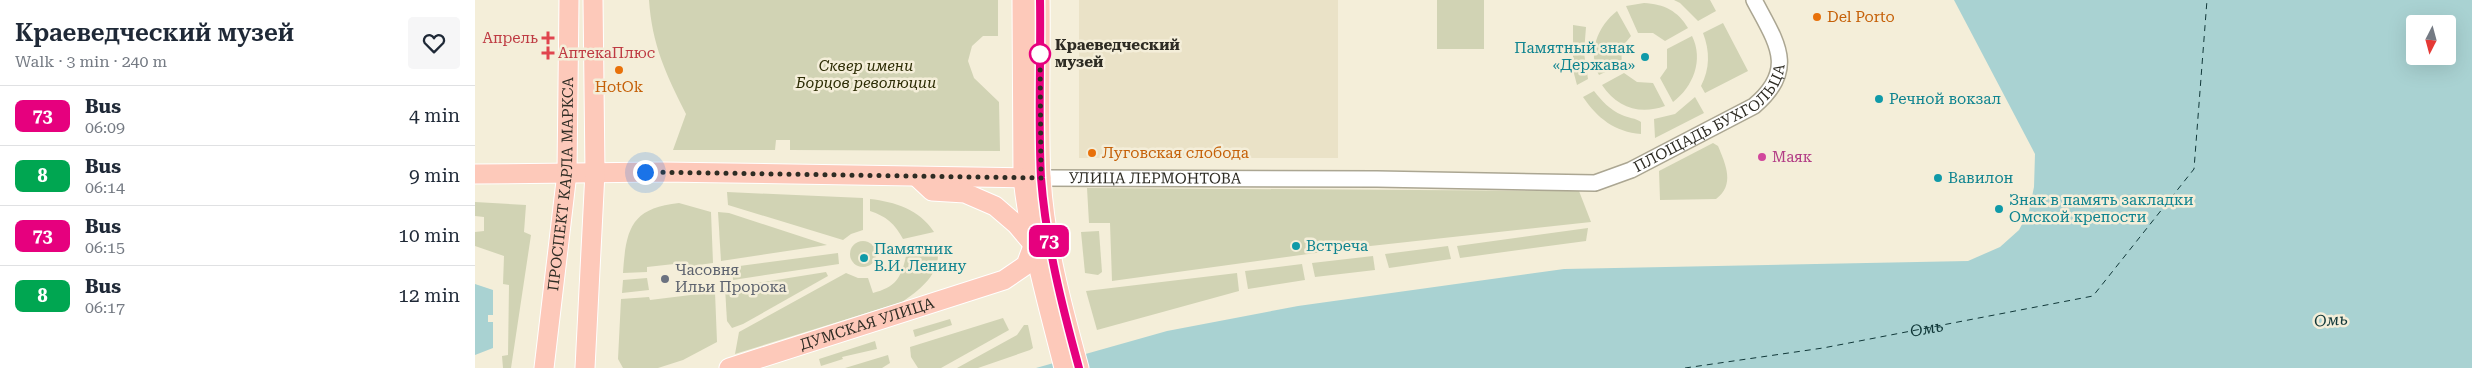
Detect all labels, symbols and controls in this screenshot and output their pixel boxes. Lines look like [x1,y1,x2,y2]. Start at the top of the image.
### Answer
place label: Del Porto [1827,8,1895,26]
marker: Del Porto [1811,11,1823,23]
north arrow [2406,15,2456,65]
map controls [2406,15,2456,65]
button: heart [408,17,460,69]
text: Краеведческий музей [15,19,294,47]
place label: Апрель [482,29,538,47]
marker: Апрель [542,32,554,44]
place label: Краеведческий музей [1055,36,1180,71]
place label: Памятный знак «Держава» [1514,39,1635,74]
marker: Краеведческий музей [1029,43,1051,65]
place label: АптекаПлюс [558,44,655,62]
marker: АптекаПлюс [542,47,554,59]
marker: Памятный знак «Держава» [1639,51,1651,63]
text: Walk · 3 min · 240 m [15,52,167,71]
park label: Сквер имени Борцов революции [795,57,936,92]
street label: ПЛОЩАДЬ БУХГОЛЬЦА [1631,62,1789,176]
marker: HotOk [613,64,625,76]
street label: ПРОСПЕКТ КАРЛА МАРКСА [544,76,577,292]
place label: HotOk [595,78,644,96]
place label: Речной вокзал [1889,90,2001,108]
marker: Речной вокзал [1873,93,1885,105]
text: Bus [85,95,121,118]
text: 4 min [409,104,460,127]
text: 73 [32,105,53,126]
text: 06:09 [85,118,125,137]
place label: Луговская слобода [1102,144,1249,162]
marker: Луговская слобода [1086,147,1098,159]
place label: Маяк [1772,148,1813,166]
marker: Маяк [1756,151,1768,163]
text: Bus [85,155,121,178]
your location [633,160,658,185]
text: 9 min [409,164,460,187]
text: 8 [37,165,48,186]
street label: УЛИЦА ЛЕРМОНТОВА [1069,169,1242,188]
place label: Вавилон [1948,169,2014,187]
marker: Вавилон [1932,172,1944,184]
text: 06:14 [85,178,125,197]
place label: Знак в память закладки Омской крепости [2009,191,2194,226]
marker: Знак в память закладки Омской крепости [1993,203,2005,215]
text: Bus [85,215,121,238]
text: 10 min [398,224,460,247]
text: 73 [32,225,53,246]
line badge: 73 [1027,225,1071,257]
text: 73 [1039,230,1059,251]
place label: Встреча [1306,237,1368,255]
text: 06:15 [85,238,125,257]
place label: Памятник В.И. Ленину [874,240,966,275]
marker: Встреча [1290,240,1302,252]
marker: Памятник В.И. Ленину [858,252,870,264]
place label: Часовня Ильи Пророка [675,261,787,296]
marker: Часовня Ильи Пророка [659,273,671,285]
text: Bus [85,275,121,298]
text: 12 min [398,284,460,307]
text: 8 [37,285,48,306]
street label: ДУМСКАЯ УЛИЦА [798,294,937,354]
text: 06:17 [85,298,125,317]
water label: Омь [2314,309,2348,331]
water label: Омь [1908,316,1945,341]

